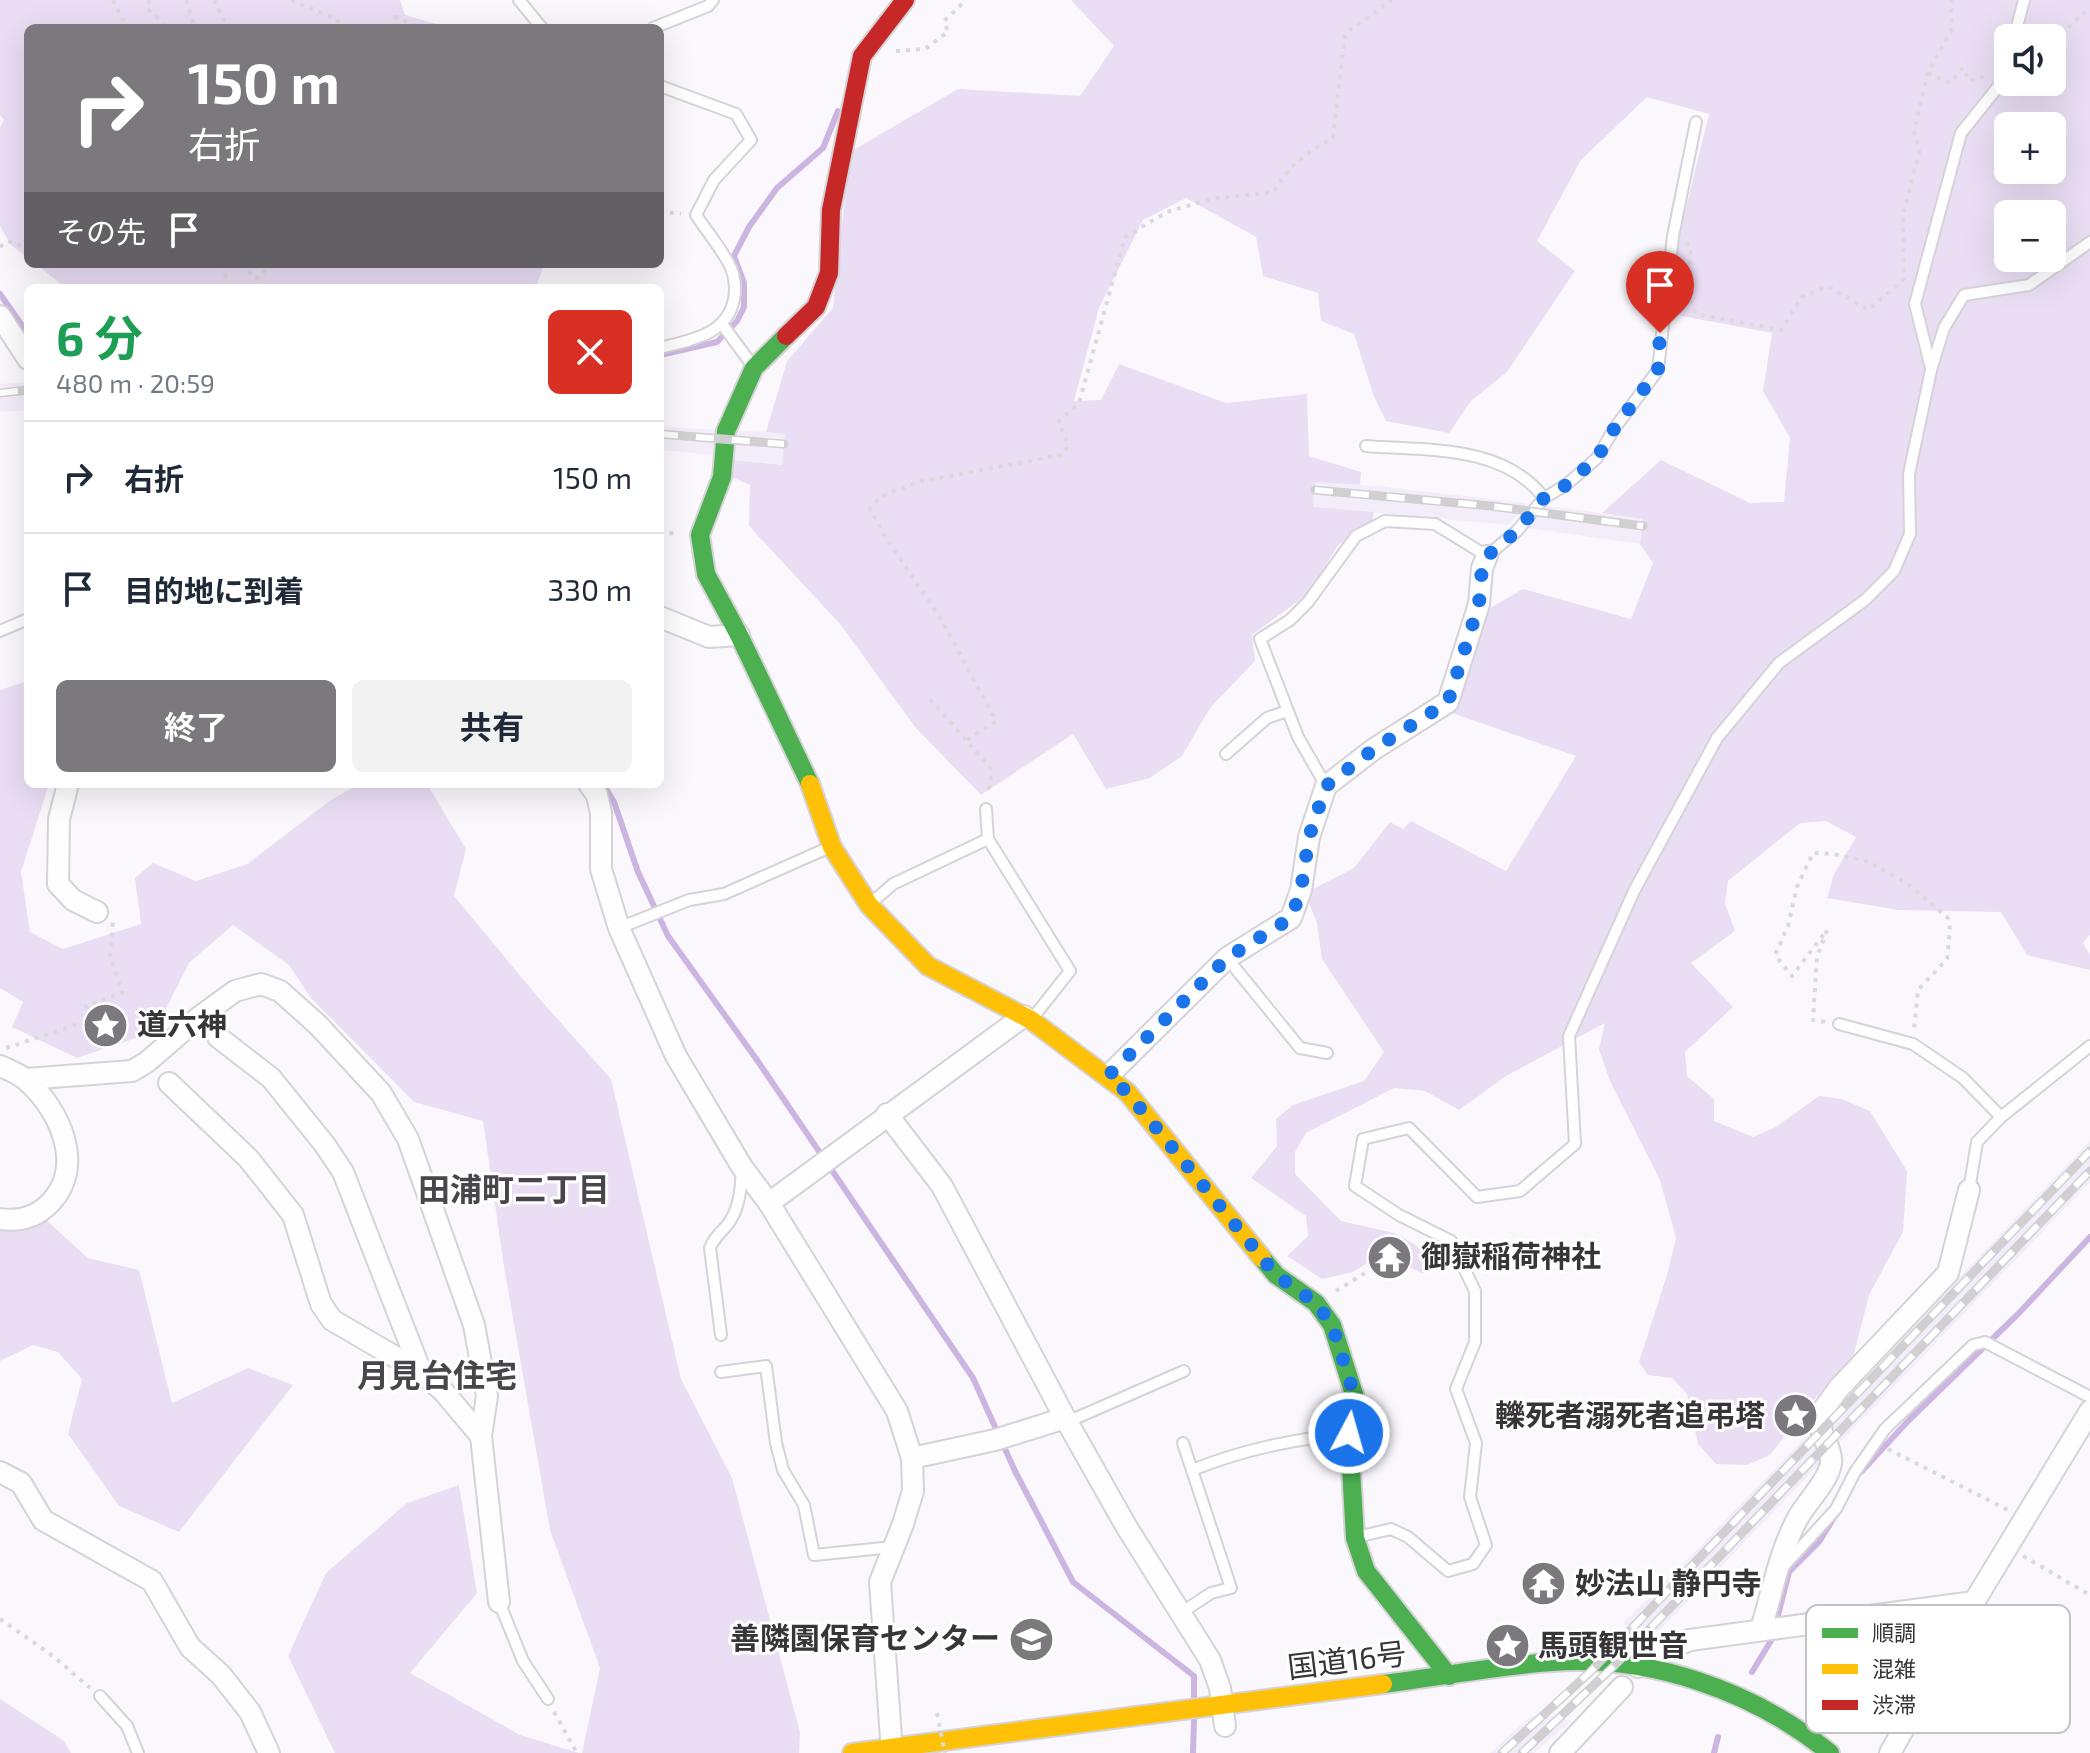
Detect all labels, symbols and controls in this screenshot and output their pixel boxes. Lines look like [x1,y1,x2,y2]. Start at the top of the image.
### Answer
map controls [1994,24,2066,272]
button: sound [1994,24,2066,96]
text: 150 m [188,48,340,115]
icon: right [56,56,160,160]
button: + [1994,112,2066,184]
text: 右折 [188,122,260,165]
button: − [1994,200,2066,272]
icon: arrive [162,208,206,252]
text: その先 [56,213,146,249]
pin [1626,251,1694,333]
icon: arrive [1638,263,1682,307]
text: 6 分 [56,308,143,366]
button: close [548,310,632,394]
text: 480 m · 20:59 [56,367,215,398]
icon: right [56,455,100,499]
text: 150 m [553,459,632,495]
text: 右折 [124,460,184,496]
icon: arrive [56,567,100,611]
text: 330 m [548,571,632,607]
text: 目的地に到着 [124,572,304,608]
button: 終了 [56,680,336,772]
button: 共有 [352,680,632,772]
place icon: 道六神 [82,1001,130,1049]
place label: 道六神 [137,1005,227,1041]
district label: 田浦町二丁目 [418,1169,610,1207]
temple icon: 御嶽稲荷神社 [1366,1233,1414,1281]
place label: 御嶽稲荷神社 [1421,1237,1601,1273]
district label: 月見台住宅 [357,1355,517,1393]
position arrow [1307,1391,1391,1475]
place icon: 轢死者溺死者追弔塔 [1772,1392,1820,1440]
place label: 轢死者溺死者追弔塔 [1495,1396,1765,1432]
temple icon: 妙法山 静円寺 [1520,1560,1568,1608]
place label: 妙法山 静円寺 [1575,1564,1761,1600]
legend [1806,1605,2070,1733]
school or university icon: 善隣園保育センター [1007,1615,1055,1663]
place label: 善隣園保育センター [730,1619,1000,1655]
text: 順調 [1872,1619,1916,1645]
place icon: 馬頭観世音 [1483,1622,1531,1670]
place label: 馬頭観世音 [1538,1626,1688,1662]
street label: 国道16号 [1285,1634,1408,1684]
text: 混雑 [1872,1655,1916,1681]
text: 渋滞 [1872,1691,1916,1717]

